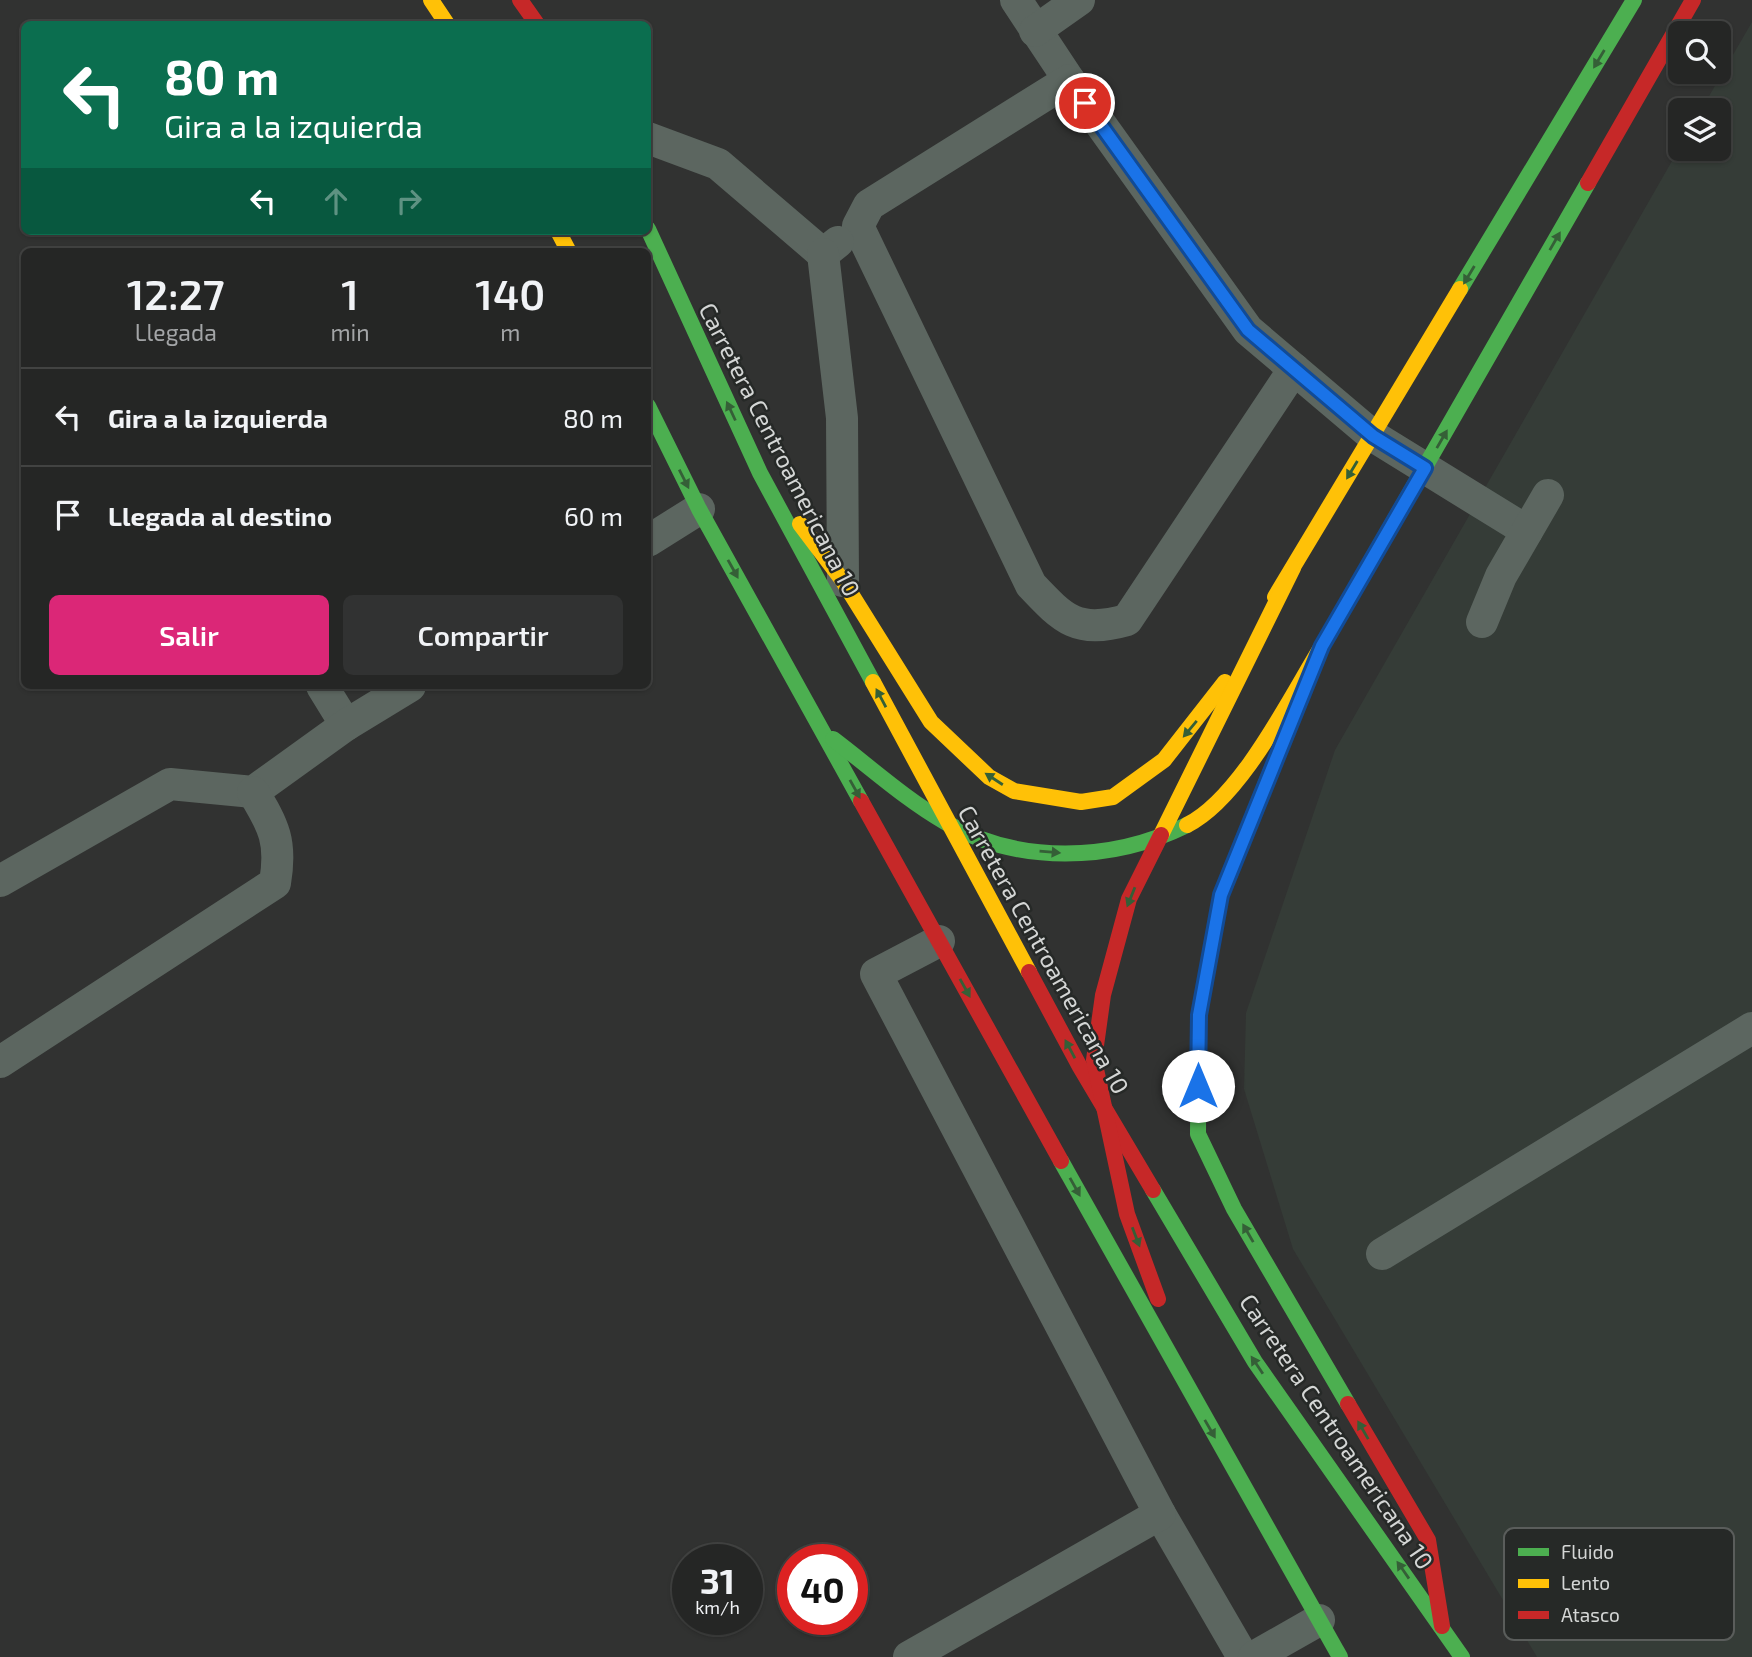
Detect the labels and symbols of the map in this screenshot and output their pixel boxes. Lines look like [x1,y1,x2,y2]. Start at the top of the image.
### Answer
one-way arrow [1592,49,1605,68]
pin [1055,73,1115,133]
one-way arrow [1549,232,1561,251]
one-way arrow [1463,265,1475,284]
street label: Carretera Centroamericana 10 [694,298,867,601]
one-way arrow [725,401,737,421]
one-way arrow [1436,429,1448,448]
one-way arrow [1346,460,1358,479]
one-way arrow [678,470,690,490]
one-way arrow [727,559,738,579]
one-way arrow [875,688,886,708]
one-way arrow [1183,719,1198,737]
one-way arrow [984,772,1004,785]
one-way arrow [849,780,861,799]
street label: Carretera Centroamericana 10 [953,800,1136,1099]
one-way arrow [1039,847,1061,858]
one-way arrow [1126,887,1137,908]
one-way arrow [959,979,971,998]
one-way arrow [1064,1039,1076,1059]
position arrow [1161,1049,1235,1123]
one-way arrow [1069,1178,1081,1197]
one-way arrow [1242,1224,1254,1243]
one-way arrow [1131,1227,1142,1248]
street label: Carretera Centroamericana 10 [1234,1288,1440,1574]
one-way arrow [1251,1355,1264,1374]
one-way arrow [1204,1419,1216,1438]
one-way arrow [1357,1420,1369,1439]
legend [1504,1528,1734,1640]
text: Fluido [1561,1540,1614,1563]
speed limit sign: 40 [777,1544,868,1635]
one-way arrow [1396,1561,1410,1579]
text: Lento [1561,1571,1610,1594]
text: Atasco [1561,1603,1620,1626]

